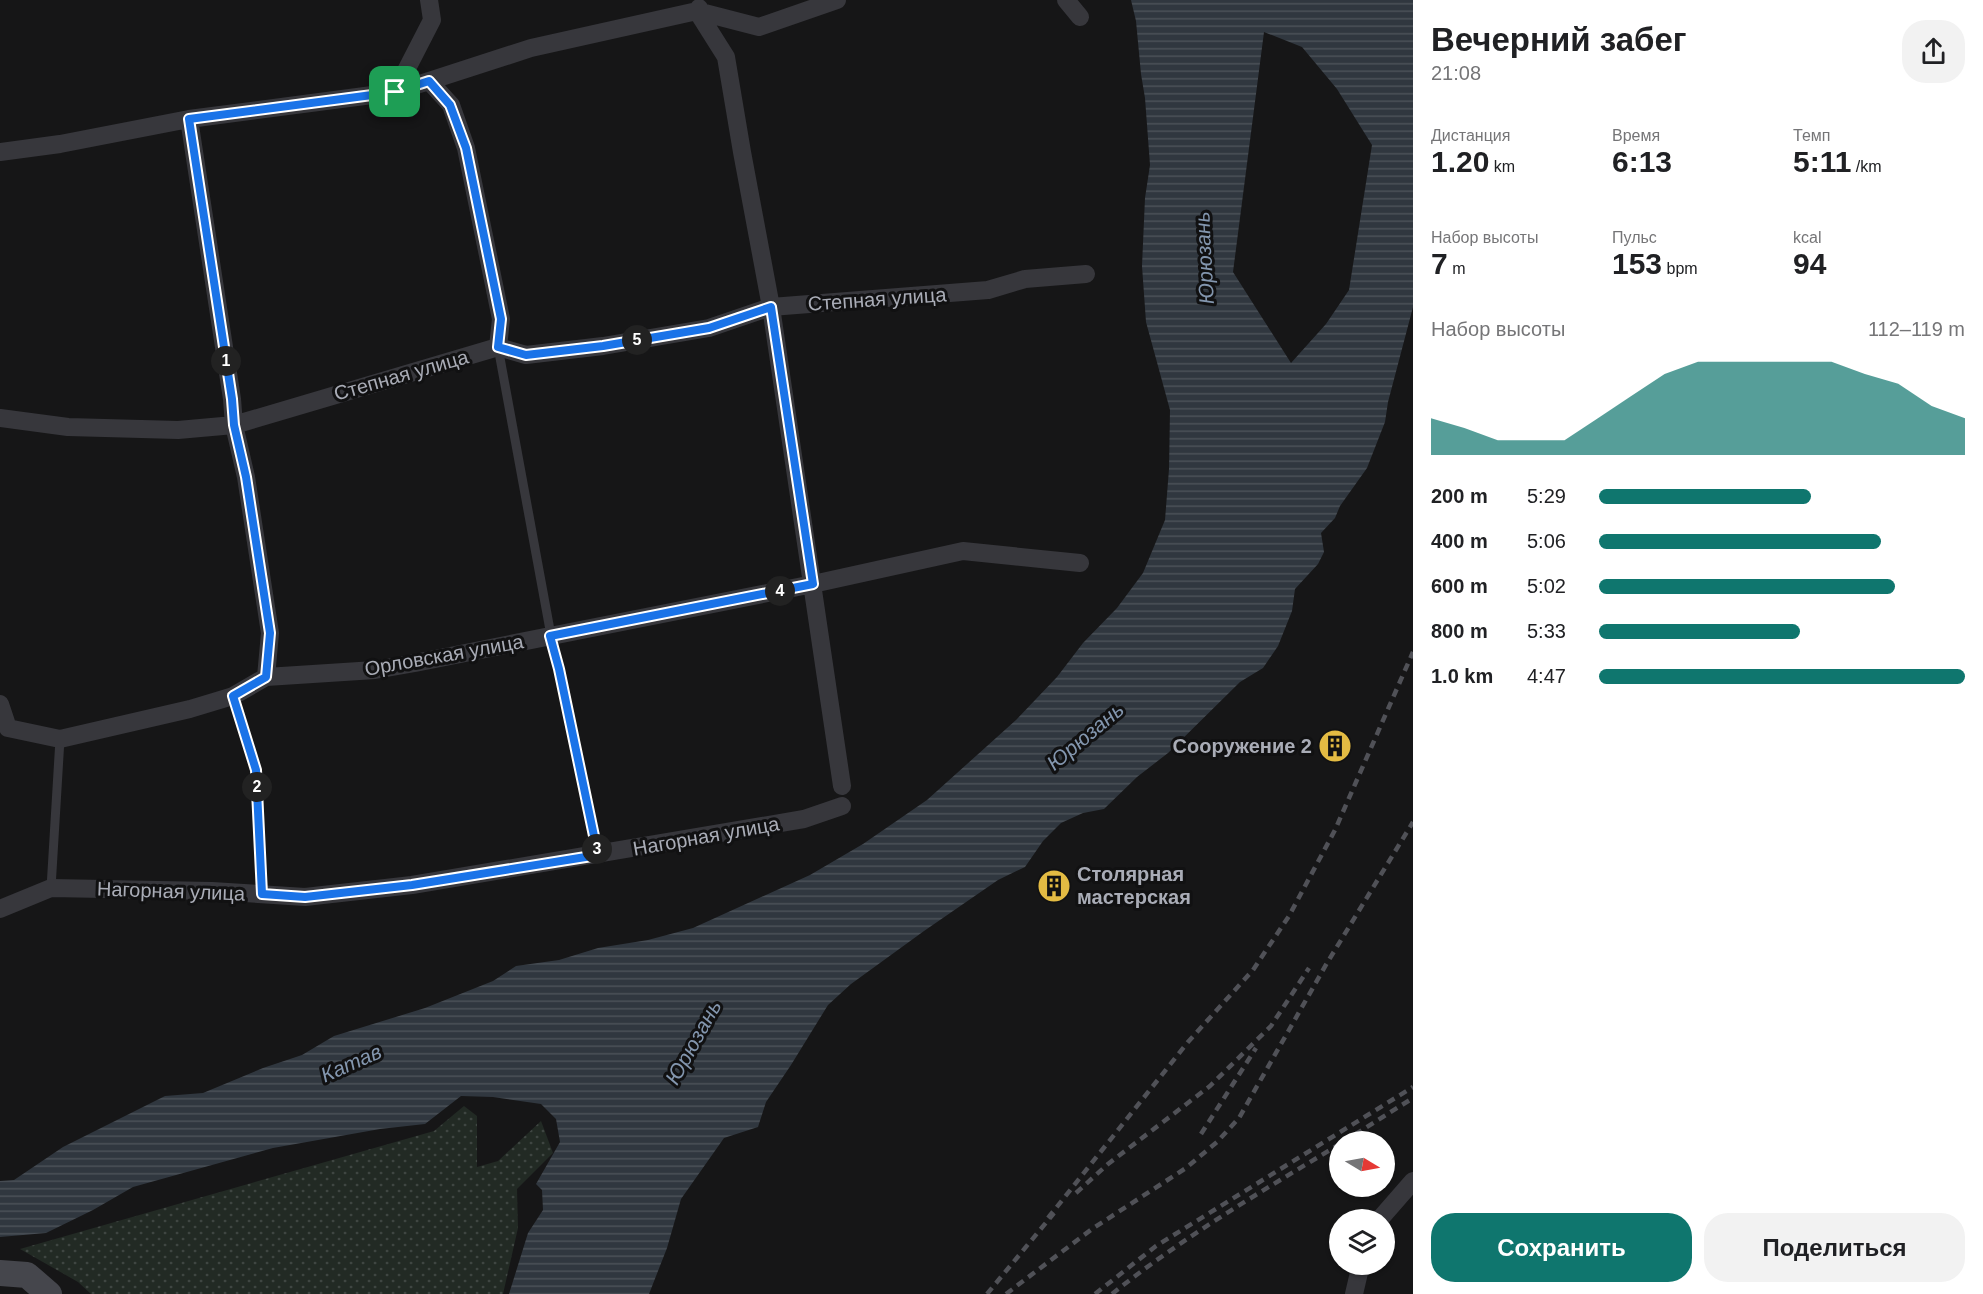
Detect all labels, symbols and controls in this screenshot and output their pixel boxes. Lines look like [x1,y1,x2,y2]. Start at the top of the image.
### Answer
button: share [1902,20,1965,83]
text: Вечерний забег [1431,21,1687,58]
text: 21:08 [1431,62,1481,84]
pin [369,66,420,117]
icon: arrive [378,75,411,108]
text: Дистанция [1431,127,1510,144]
text: Время [1612,127,1660,144]
text: Темп [1793,127,1830,144]
text: 1.20 [1431,145,1489,178]
text: 6:13 [1612,145,1672,178]
text: 5:11 [1793,145,1851,178]
text: km [1489,158,1515,175]
text: /km [1851,158,1882,175]
water label: Юрюзань [1190,211,1218,305]
text: Набор высоты [1431,229,1538,246]
text: Пульс [1612,229,1657,246]
text: kcal [1793,229,1821,246]
text: 7 [1431,247,1448,280]
text: 153 [1612,247,1662,280]
text: 94 [1793,247,1826,280]
text: m [1448,260,1465,277]
text: bpm [1662,260,1698,277]
street label: Степная улица [807,283,948,315]
text: Набор высоты [1431,318,1565,340]
text: 112–119 m [1868,318,1965,340]
pin: 5 [622,325,652,355]
text: 5 [633,331,641,348]
street label: Степная улица [331,345,472,405]
pin: 1 [211,346,241,376]
text: 1 [222,352,230,369]
text: 200 m [1431,485,1488,507]
text: 5:29 [1527,485,1566,507]
text: 400 m [1431,530,1488,552]
text: 5:06 [1527,530,1566,552]
text: 600 m [1431,575,1488,597]
text: 5:02 [1527,575,1566,597]
pin: 4 [765,576,795,606]
text: 4 [776,582,784,599]
text: 800 m [1431,620,1488,642]
text: 5:33 [1527,620,1566,642]
street label: Орловская улица [363,630,526,680]
text: 1.0 km [1431,665,1493,687]
text: 4:47 [1527,665,1566,687]
water label: Юрюзань [1042,697,1128,775]
building icon: Сооружение 2 [1317,728,1353,764]
place label: Сооружение 2 [1173,735,1312,757]
pin: 2 [242,772,272,802]
text: 2 [253,778,261,795]
street label: Нагорная улица [631,812,782,860]
pin: 3 [582,834,612,864]
text: 3 [593,840,601,857]
place label: Столярная мастерская [1077,863,1191,908]
building icon: Столярная мастерская [1036,868,1072,904]
street label: Нагорная улица [97,877,246,905]
water label: Юрюзань [660,996,726,1088]
water label: Катав [317,1039,385,1087]
north arrow [1329,1131,1395,1197]
map controls [1329,1131,1395,1275]
button: layers [1329,1209,1395,1275]
button: Сохранить [1431,1213,1692,1282]
button: Поделиться [1704,1213,1965,1282]

